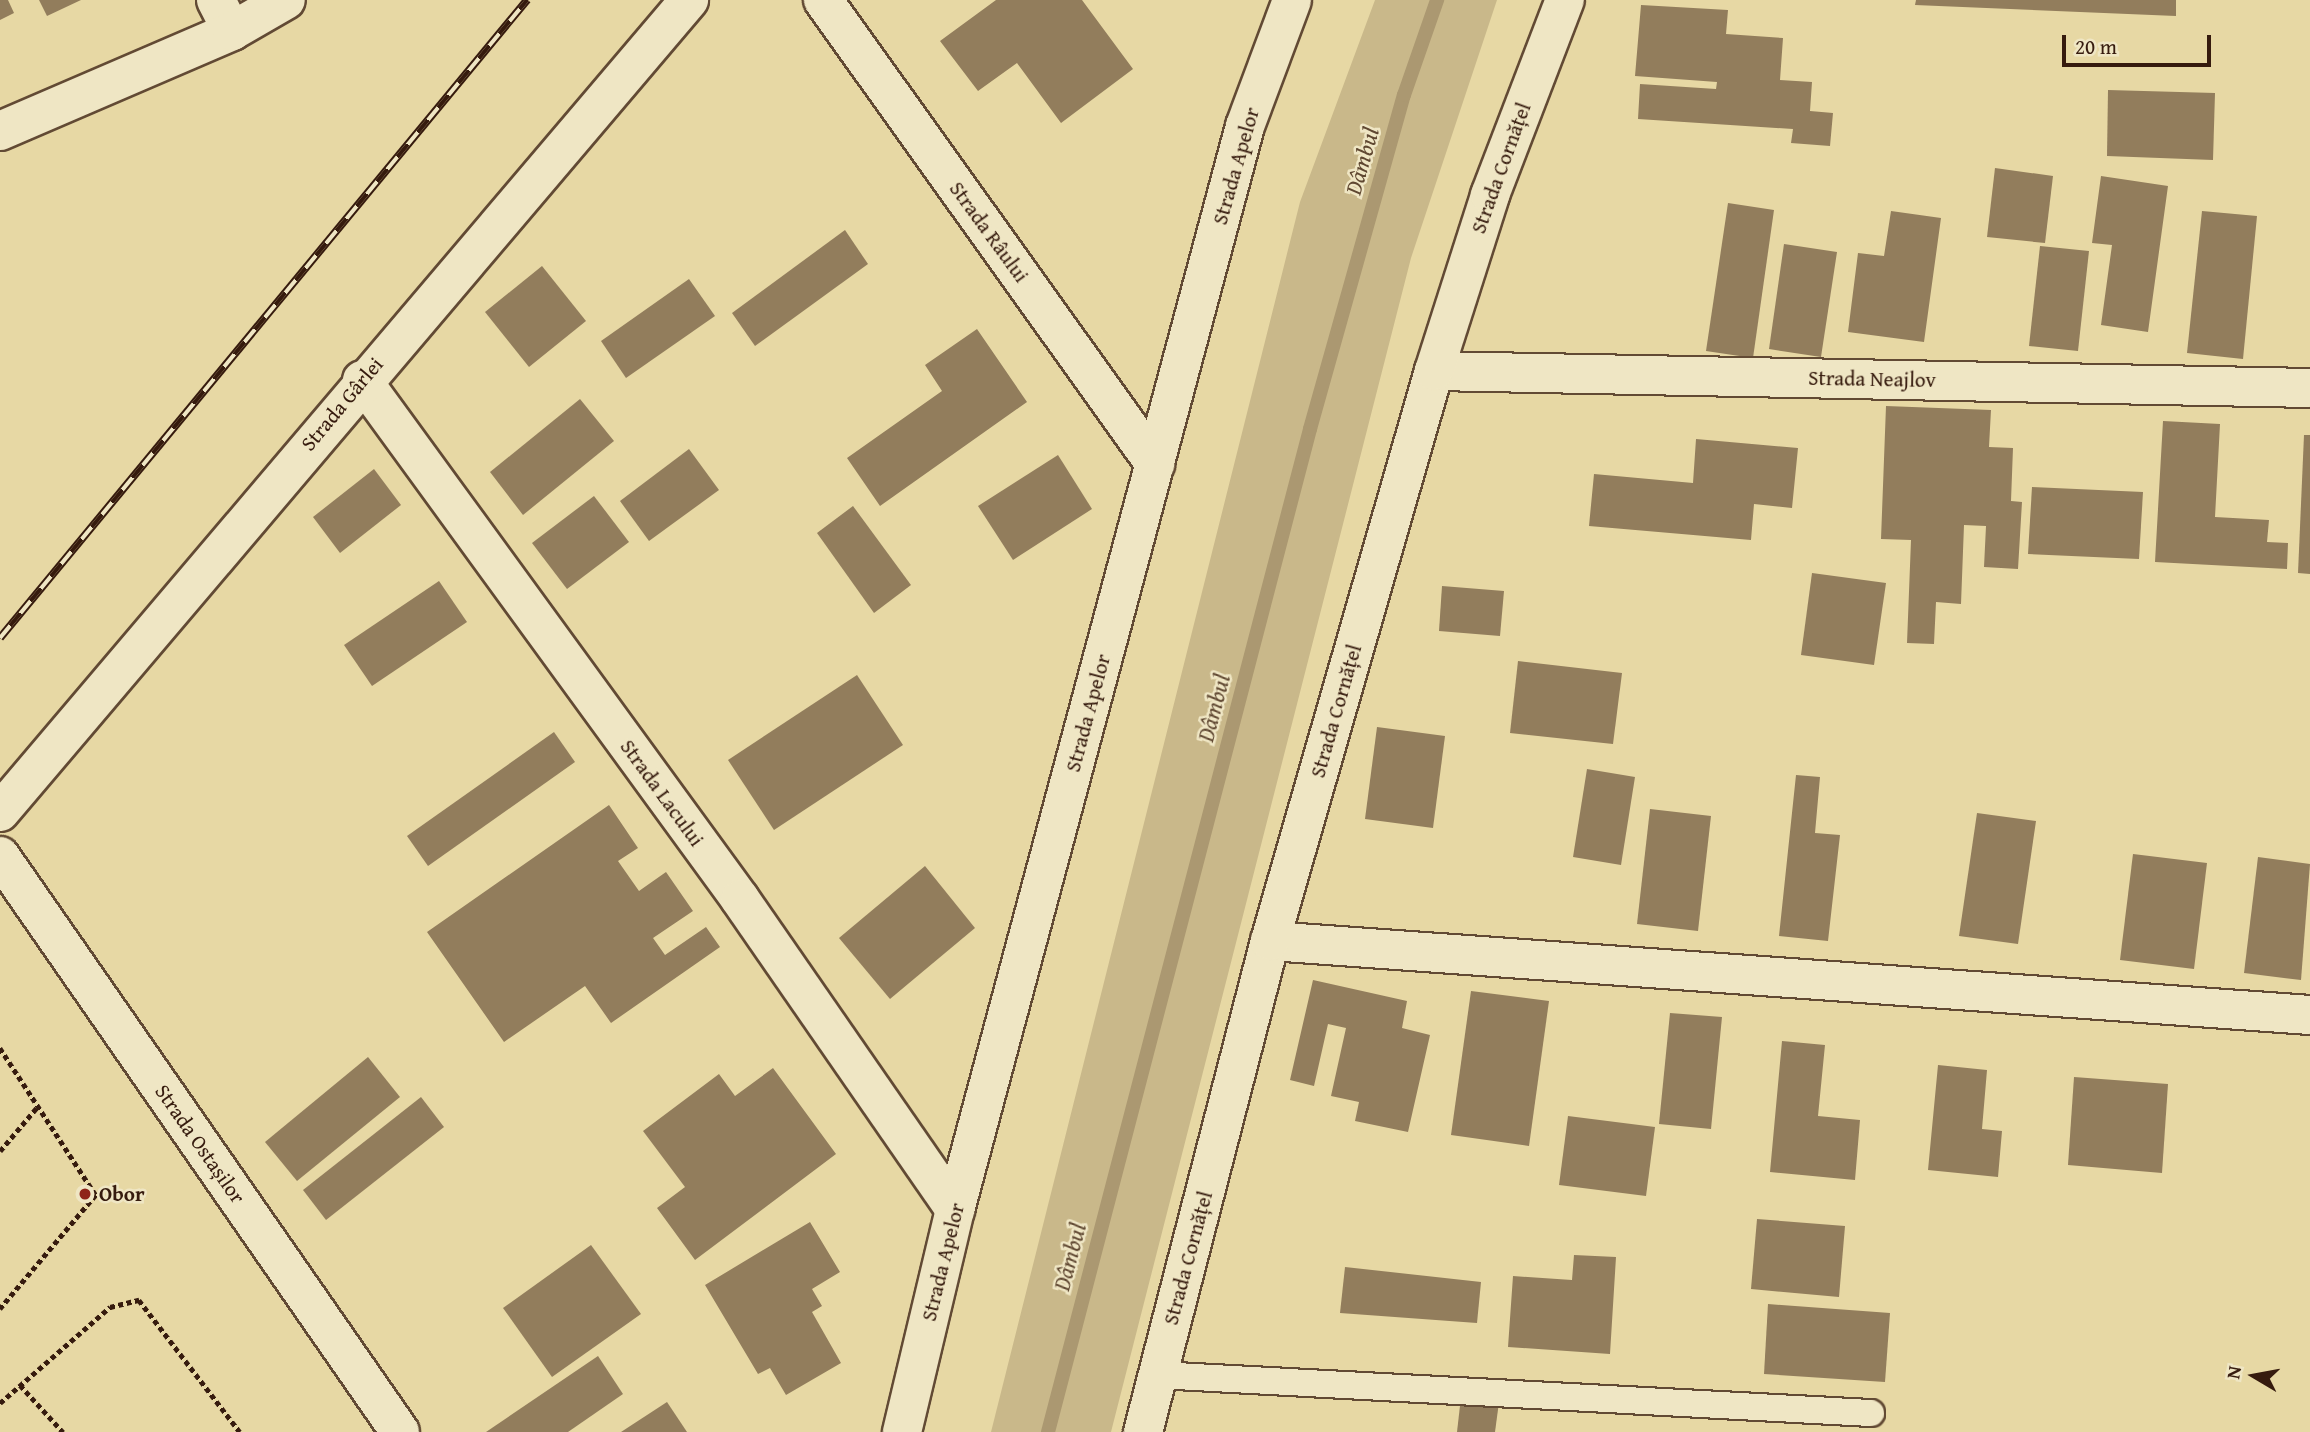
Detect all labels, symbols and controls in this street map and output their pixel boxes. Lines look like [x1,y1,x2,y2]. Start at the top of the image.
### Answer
scale bar [2065,21,2214,65]
text: 20 m [2075,31,2117,62]
street label: Strada Cornățel [1466,99,1536,237]
street label: Strada Apelor [1207,104,1265,228]
water label: Dâmbul [1339,124,1385,198]
street label: Strada Râului [944,177,1034,287]
street label: Strada Gârlei [296,352,388,456]
street label: Strada Neajlov [1808,365,1936,393]
street label: Strada Cornățel [1305,641,1367,781]
street label: Strada Apelor [1060,651,1116,775]
water label: Dâmbul [1192,671,1236,745]
street label: Strada Lacului [615,735,709,851]
street label: Strada Ostașilor [150,1080,250,1208]
place label: Obor [99,1181,145,1207]
marker: Obor [77,1186,93,1202]
street label: Strada Cornățel [1158,1188,1218,1328]
street label: Strada Apelor [916,1200,970,1324]
water label: Dâmbul [1048,1220,1092,1294]
north arrow [2219,1341,2289,1411]
text: N [2218,1364,2248,1381]

